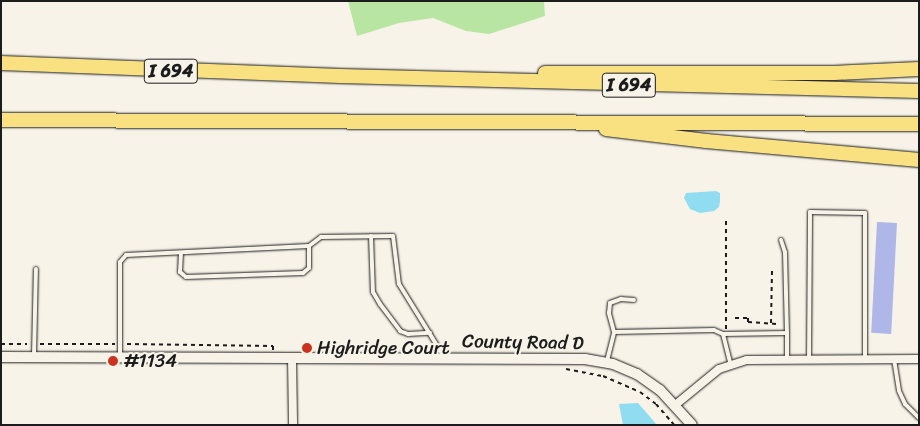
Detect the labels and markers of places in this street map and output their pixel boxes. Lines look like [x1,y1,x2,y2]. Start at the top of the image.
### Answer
place label: Highridge Court [317,337,450,359]
marker: Highridge Court [301,342,313,354]
place label: #1134 [123,350,177,372]
marker: #1134 [107,355,119,367]

